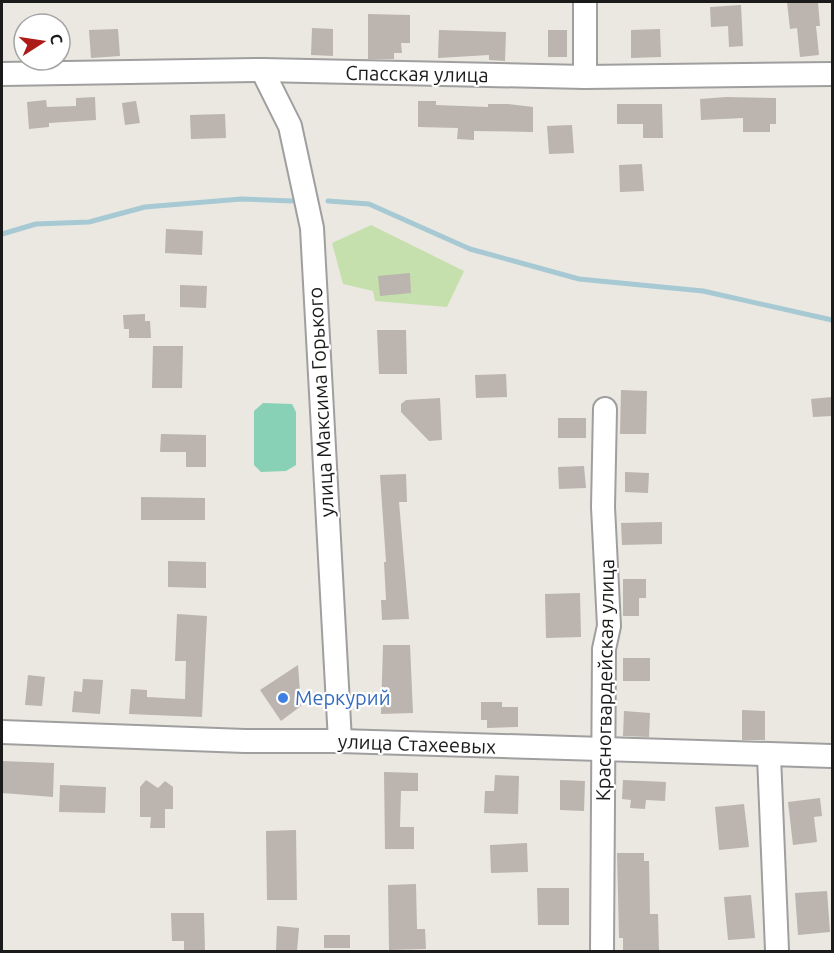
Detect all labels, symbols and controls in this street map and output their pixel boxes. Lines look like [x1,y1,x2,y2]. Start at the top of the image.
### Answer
north arrow [12,12,72,72]
text: С [47,32,67,46]
street label: Спасская улица [345,61,489,86]
street label: улица Максима Горького [303,286,338,518]
street label: Красногвардейская улица [591,559,618,801]
place label: Меркурий [295,686,391,709]
marker: Меркурий [276,691,290,705]
street label: улица Стахеевых [337,729,497,758]

